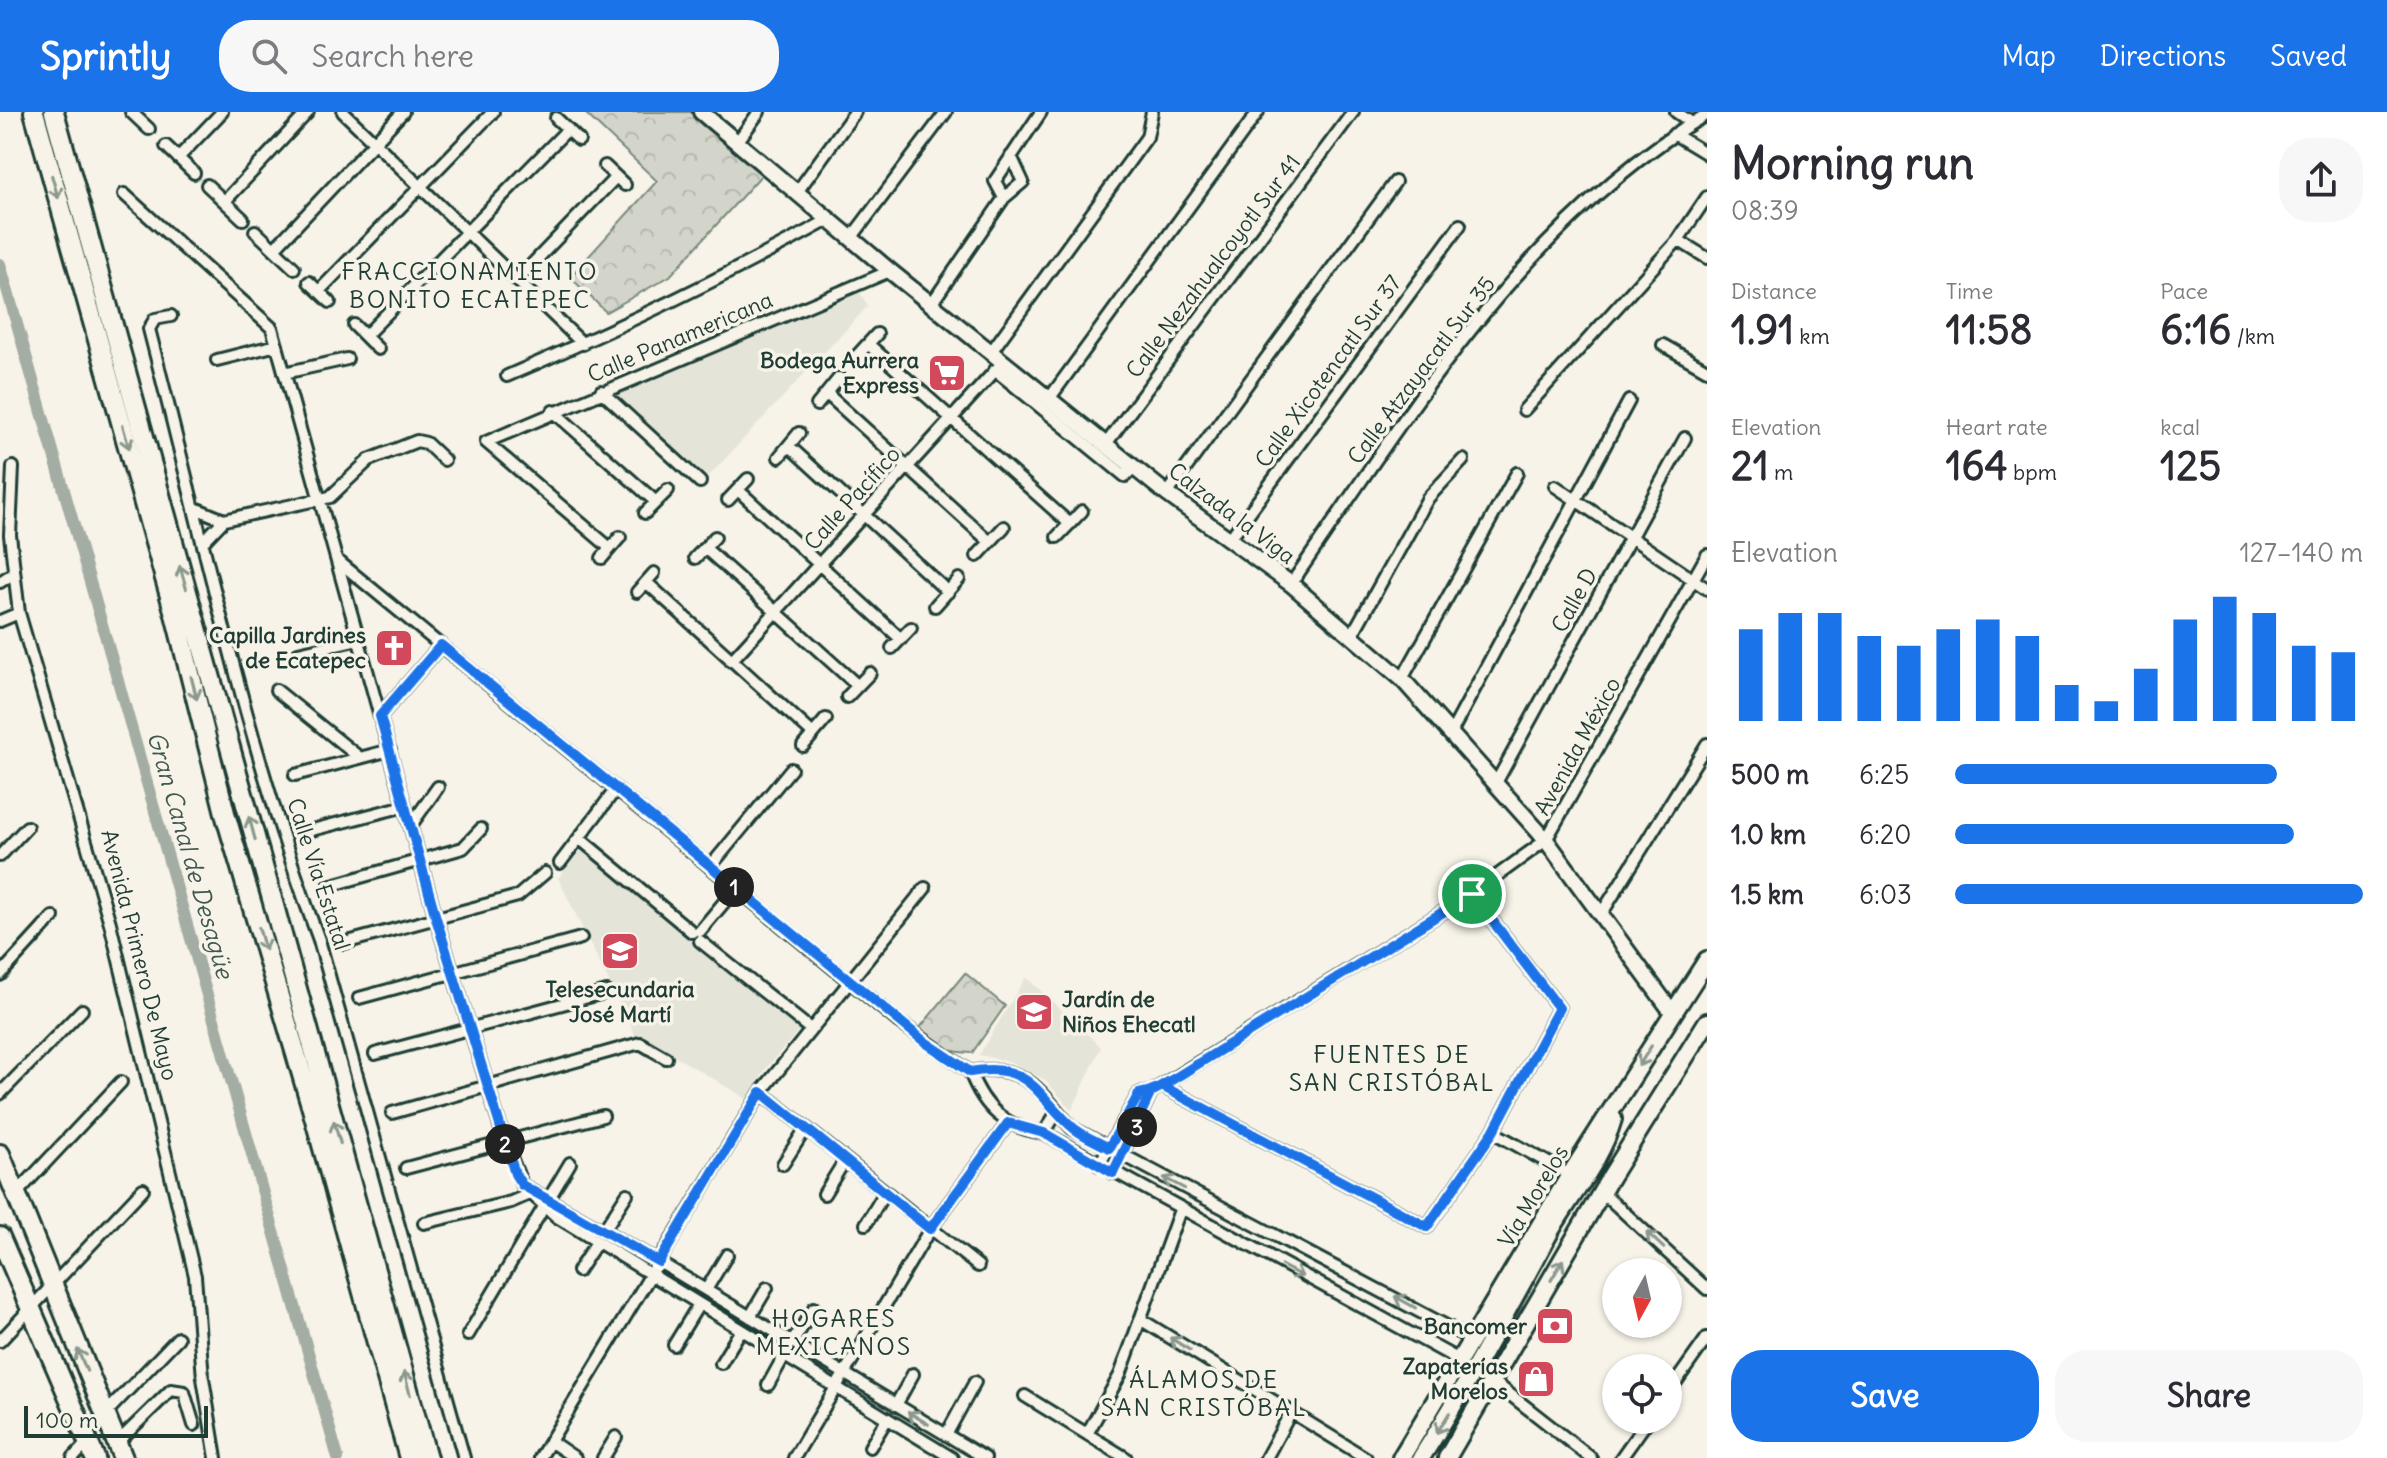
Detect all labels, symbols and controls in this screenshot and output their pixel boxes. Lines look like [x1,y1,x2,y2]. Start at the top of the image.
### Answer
search box [219,20,779,92]
text: Sprintly [40,33,171,80]
icon: search [247,34,291,78]
text: Search here [311,37,474,75]
text: Map [2001,38,2056,74]
text: Directions [2100,38,2226,74]
text: Saved [2270,38,2347,74]
text: Morning run [1731,136,1974,191]
button: share [2279,138,2363,222]
street label: Calle Nezahualcoyotl Sur 41 [1120,149,1306,383]
one-way arrow [48,174,63,200]
text: 08:39 [1731,194,1799,227]
district label: FRACCIONAMIENTO BONITO ECATEPEC [341,256,599,314]
street label: Calle Xicotencatl Sur 37 [1249,269,1407,473]
street label: Calle Atzayacatl Sur 35 [1341,270,1501,470]
text: Distance [1731,277,1817,305]
text: Time [1946,277,1993,305]
text: Pace [2160,277,2208,305]
street label: Calle Panamericana [583,285,777,389]
text: 1.91 [1731,305,1794,355]
text: 11:58 [1946,305,2033,355]
text: 6:16 [2160,305,2231,355]
text: km [1794,322,1830,350]
text: /km [2231,322,2275,350]
place label: Bodega Aurrera Express [760,346,919,399]
supermarket icon: Bodega Aurrera Express [926,352,968,394]
text: Elevation [1731,413,1821,441]
text: Heart rate [1946,413,2048,441]
text: kcal [2160,413,2200,441]
one-way arrow [119,424,134,450]
street label: Calle Pacífico [798,440,906,556]
text: 21 [1731,441,1769,491]
text: 164 [1946,441,2008,491]
text: 125 [2160,441,2221,491]
street label: Calzada la Viga [1163,456,1301,570]
text: m [1769,458,1793,486]
text: bpm [2008,458,2057,486]
text: Elevation [1731,536,1838,569]
text: 127–140 m [2239,536,2363,569]
street label: Calle D [1545,563,1603,637]
one-way arrow [175,565,190,591]
place label: Capilla Jardines de Ecatepec [209,621,366,674]
church icon: Capilla Jardines de Ecatepec [373,627,415,669]
street label: Avenida México [1528,672,1626,820]
one-way arrow [187,675,202,701]
water label: Gran Canal de Desagüe [141,728,241,984]
text: 500 m [1731,758,1809,791]
text: 6:25 [1859,758,1909,791]
street label: Calle Vía Estatal [281,794,357,954]
one-way arrow [243,816,258,842]
text: 1.0 km [1731,818,1806,851]
text: 6:20 [1859,818,1911,851]
street label: Avenida Primero De Mayo [95,827,185,1083]
pin [1438,860,1506,928]
pin: 1 [714,867,754,907]
icon: arrive [1450,872,1494,916]
text: 1 [730,873,738,901]
text: 1.5 km [1731,878,1804,911]
text: 6:03 [1859,878,1912,911]
one-way arrow [256,926,270,951]
school or university icon: Telesecundaria José Martí [599,930,641,972]
place label: Telesecundaria José Martí [545,975,695,1028]
place label: Jardín de Niños Ehecatl [1062,985,1196,1038]
school or university icon: Jardín de Niños Ehecatl [1013,991,1055,1033]
district label: FUENTES DE SAN CRISTÓBAL [1289,1039,1495,1097]
one-way arrow [1637,1044,1653,1067]
pin: 3 [1117,1107,1157,1147]
text: 3 [1131,1113,1143,1141]
one-way arrow [329,1120,344,1146]
pin: 2 [485,1124,525,1164]
text: 2 [499,1130,511,1158]
street label: Vía Morelos [1492,1140,1574,1252]
one-way arrow [1163,1174,1187,1190]
one-way arrow [1645,1232,1665,1250]
north arrow [1602,1258,1682,1338]
map controls [1602,1258,1682,1434]
one-way arrow [1549,1259,1565,1282]
one-way arrow [1279,1263,1303,1279]
one-way arrow [1394,1294,1418,1309]
district label: HOGARES MEXICANOS [756,1303,912,1361]
bank icon: Bancomer [1534,1305,1576,1347]
place label: Bancomer [1424,1312,1528,1340]
one-way arrow [1169,1336,1192,1352]
one-way arrow [74,1348,89,1373]
button: Save [1731,1350,2039,1442]
button: Share [2055,1350,2363,1442]
place label: Zapaterías Morelos [1403,1352,1508,1405]
button: locate [1602,1354,1682,1434]
shop icon: Zapaterías Morelos [1515,1358,1557,1400]
district label: ÁLAMOS DE SAN CRISTÓBAL [1101,1364,1307,1422]
one-way arrow [399,1370,414,1396]
scale bar [24,1402,208,1438]
text: 100 m [36,1406,98,1434]
one-way arrow [907,1410,930,1426]
one-way arrow [1435,1411,1451,1434]

